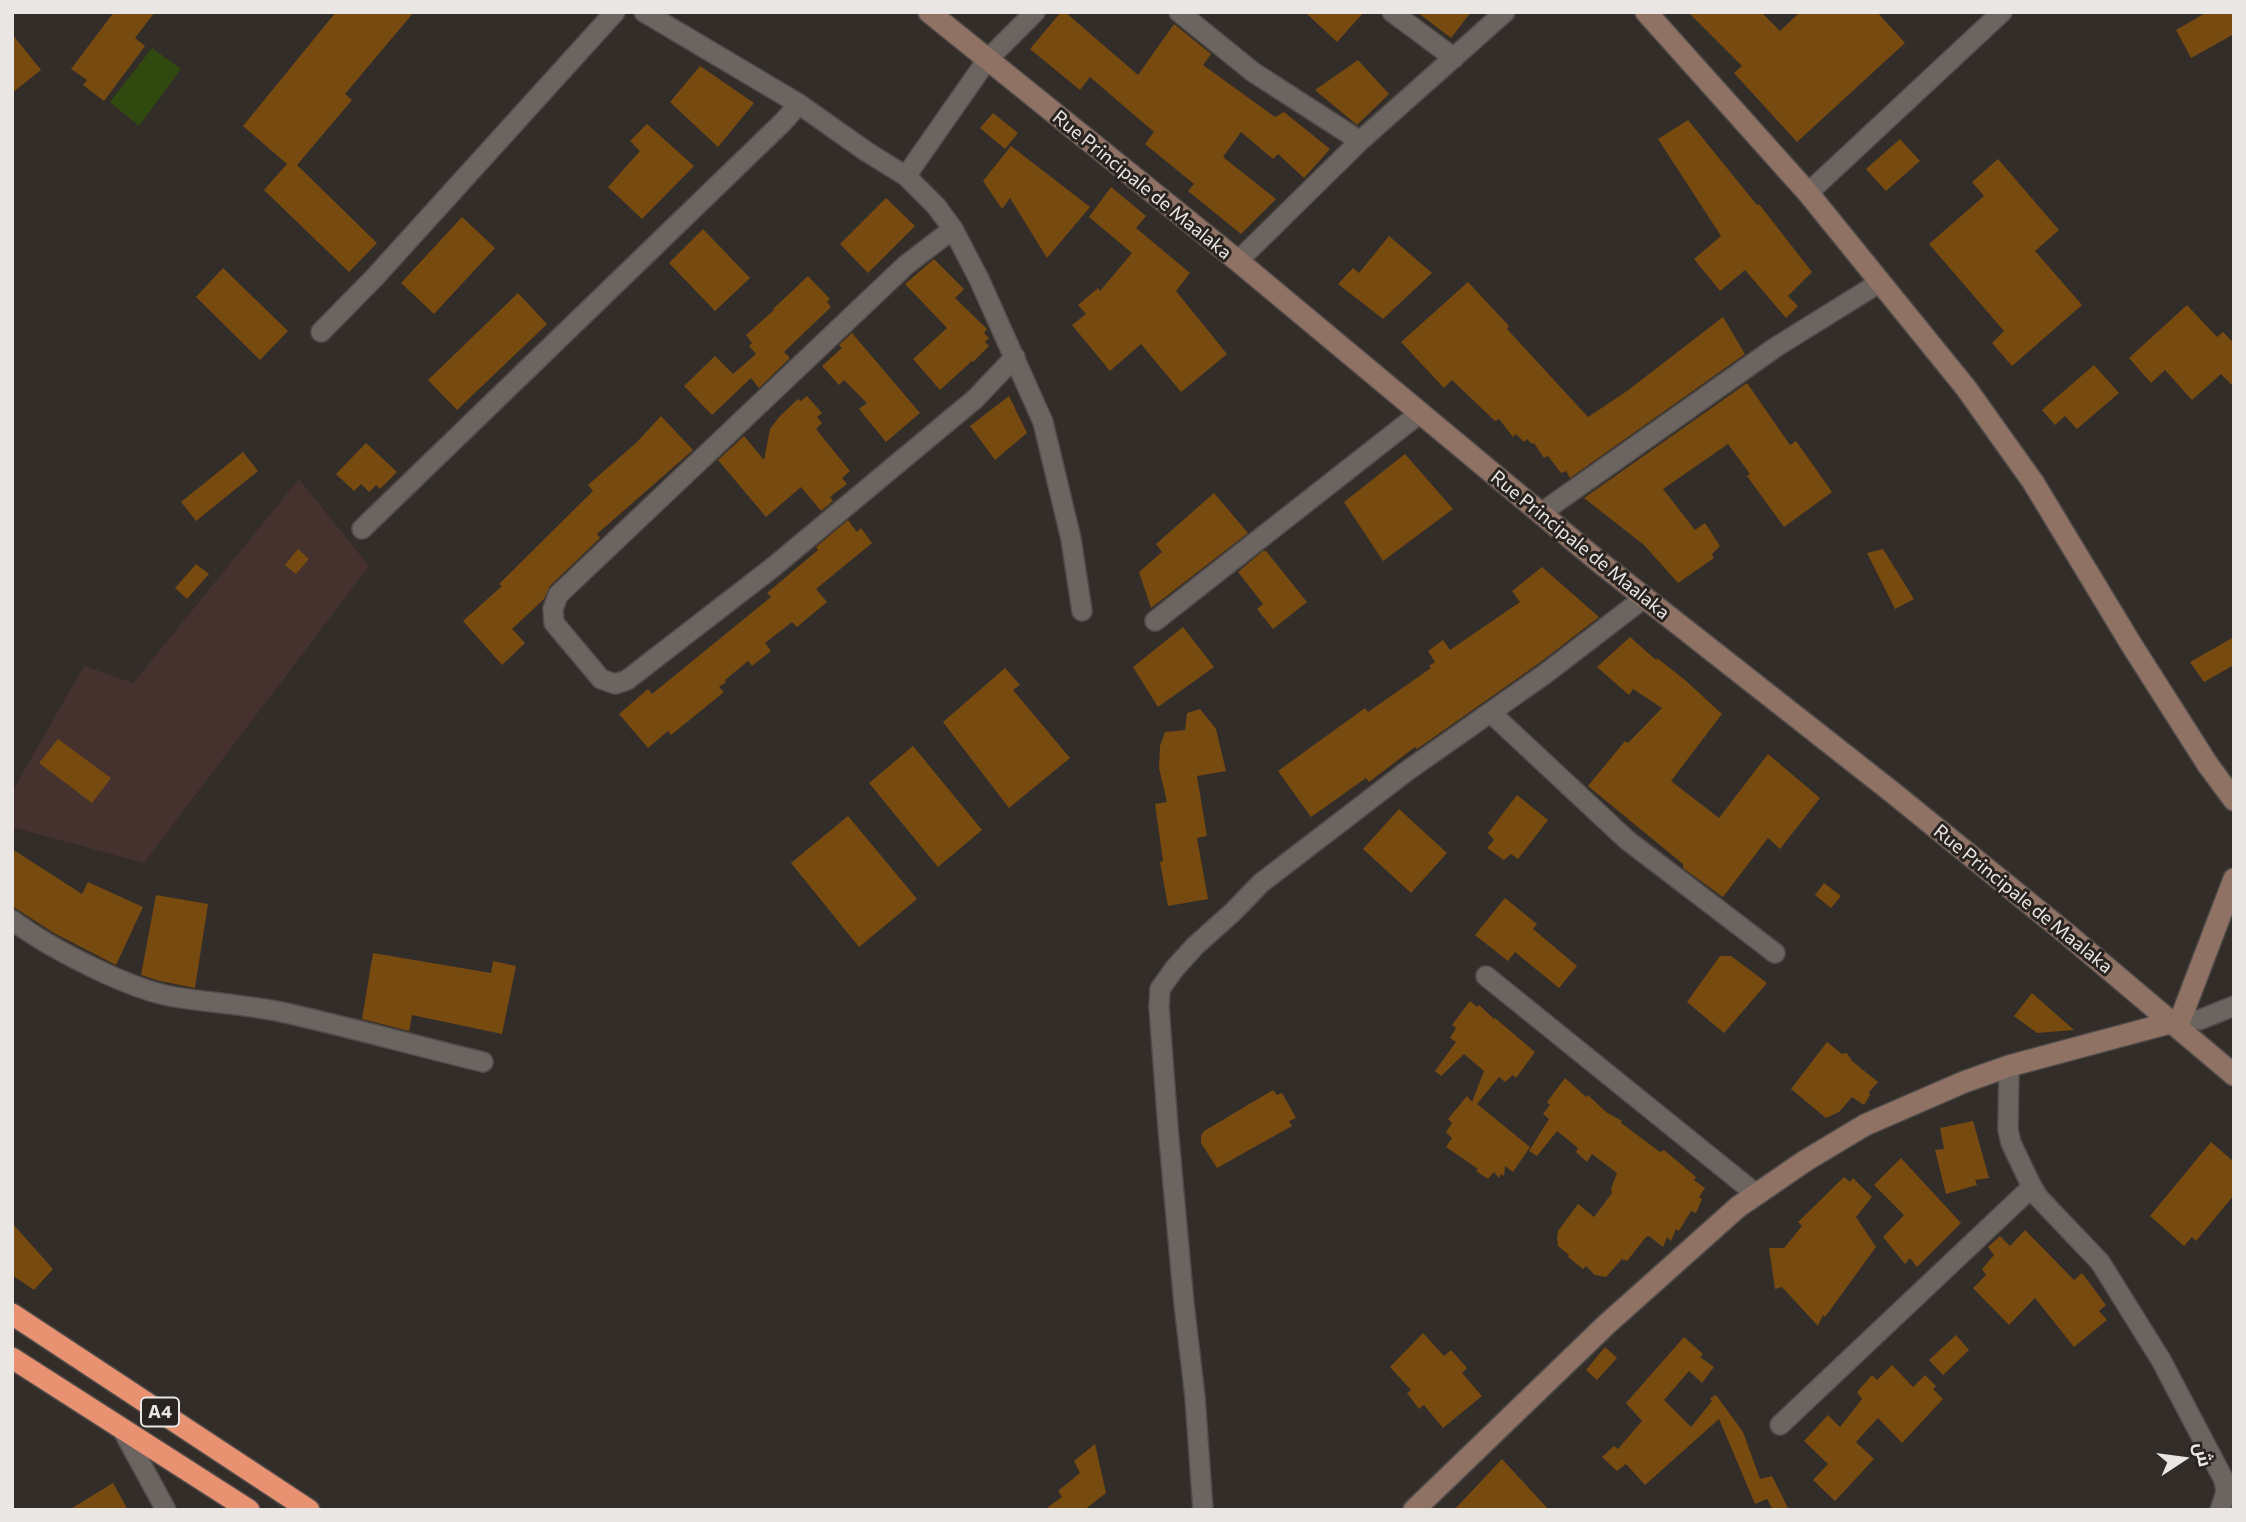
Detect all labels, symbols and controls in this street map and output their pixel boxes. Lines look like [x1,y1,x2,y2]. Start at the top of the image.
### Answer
street label: Rue Principale de Maalaka [1048,106,1236,264]
street label: Rue Principale de Maalaka [1486,466,1674,624]
street label: Rue Principale de Maalaka [1929,820,2117,978]
road number: A4 [141,1398,179,1427]
north arrow [2148,1424,2218,1494]
text: ش [2190,1440,2218,1469]

